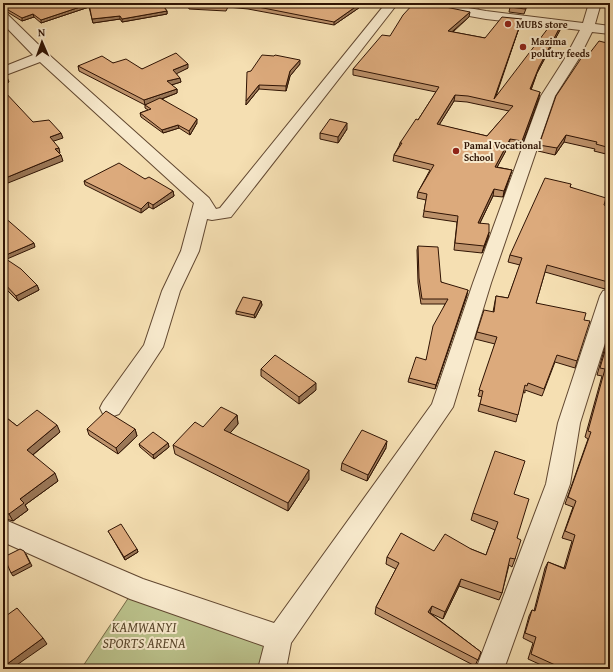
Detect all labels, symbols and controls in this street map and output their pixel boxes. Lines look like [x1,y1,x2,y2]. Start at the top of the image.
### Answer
place label: MUBS store [516,17,568,32]
marker: MUBS store [503,19,513,29]
north arrow [22,22,62,62]
text: N [38,24,46,40]
place label: Mazima polutry feeds [531,34,590,61]
marker: Mazima polutry feeds [518,42,528,52]
place label: Pamal Vocational School [464,138,541,165]
marker: Pamal Vocational School [451,146,461,156]
park label: KAMWANYI SPORTS ARENA [102,617,186,653]

